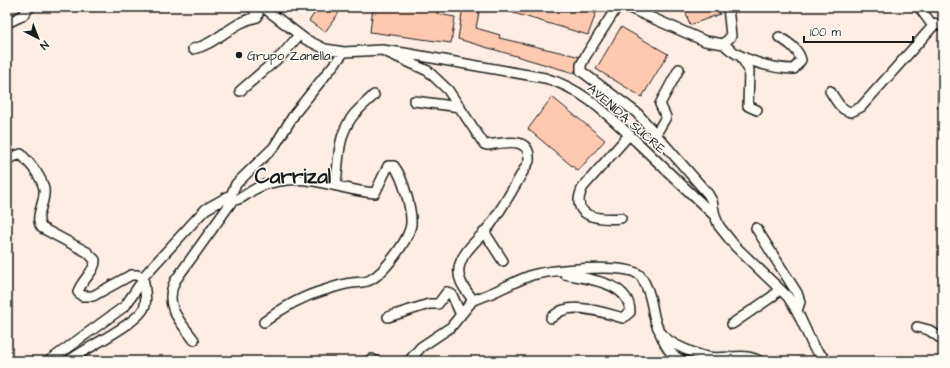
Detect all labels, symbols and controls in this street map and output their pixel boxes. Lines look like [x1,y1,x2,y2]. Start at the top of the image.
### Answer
north arrow [18,18,58,58]
scale bar [804,18,913,44]
text: 100 m [810,24,841,41]
text: N [37,37,52,53]
place label: Grupo Zanella [247,47,331,65]
marker: Grupo Zanella [234,50,244,60]
street label: AVENIDA SUCRE [583,80,669,158]
district label: Carrizal [255,162,332,191]

